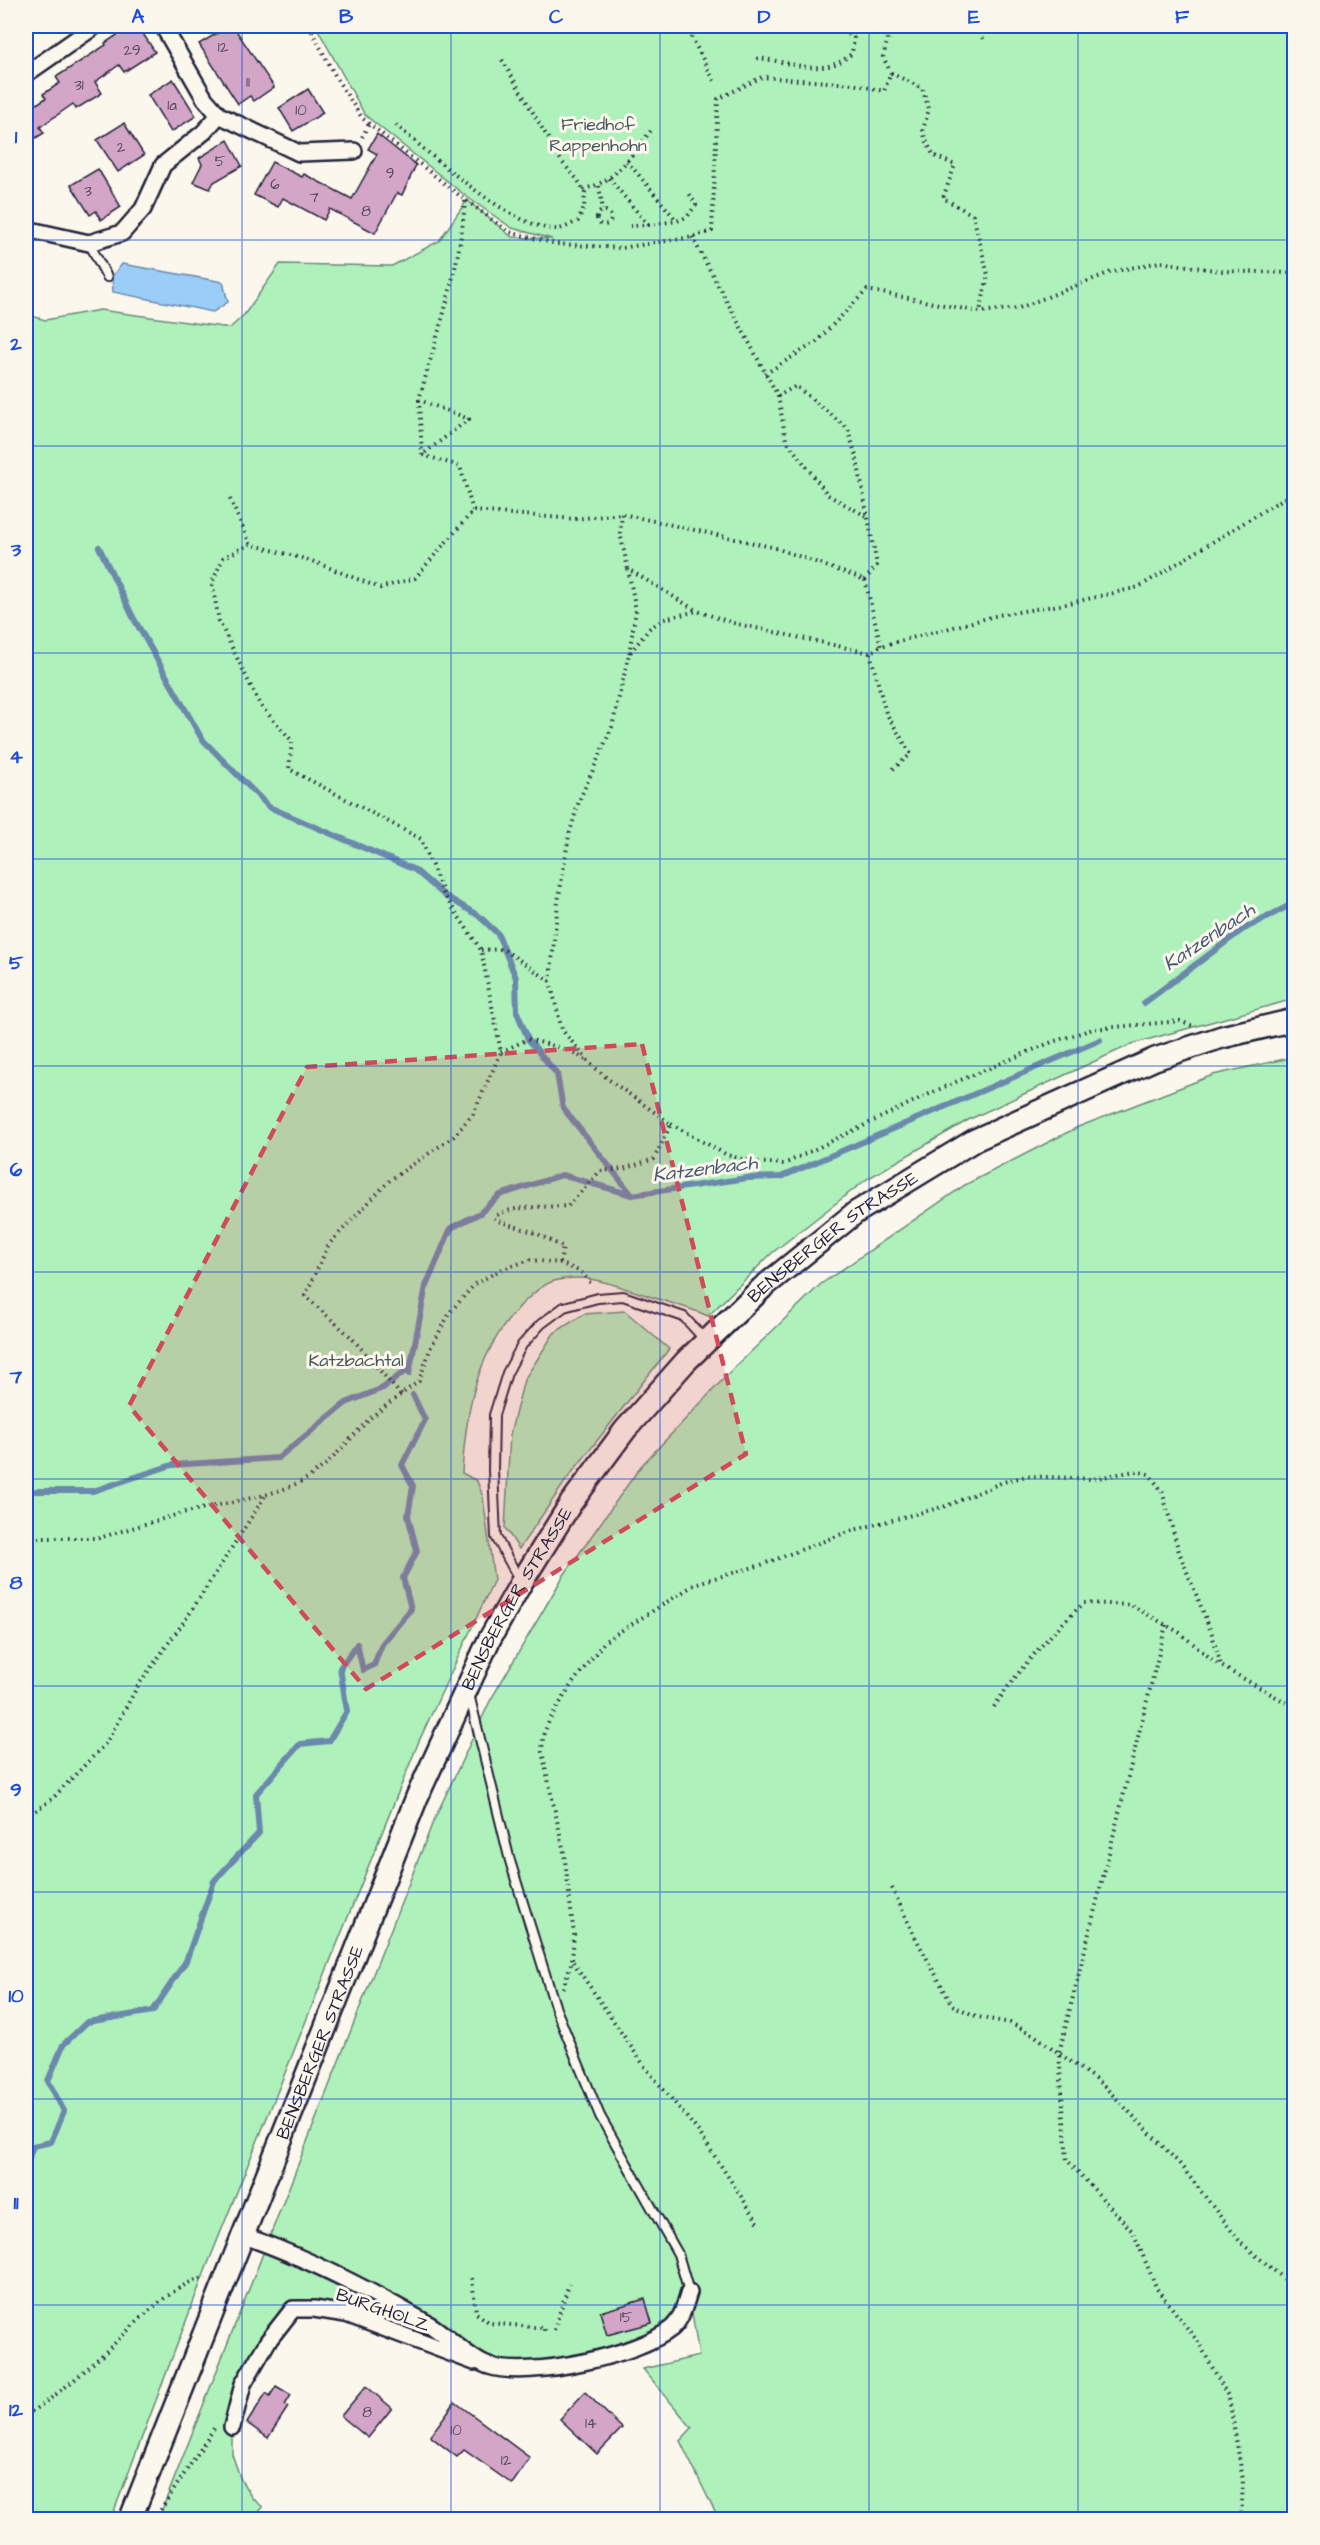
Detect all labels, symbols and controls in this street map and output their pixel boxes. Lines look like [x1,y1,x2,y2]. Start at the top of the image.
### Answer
text: A [132,3,145,31]
text: B [339,3,354,31]
text: C [549,3,564,31]
text: D [758,3,771,31]
text: E [968,3,980,31]
text: F [1175,3,1190,31]
house number: 12 [218,37,229,58]
house number: 29 [123,40,141,61]
house number: 11 [246,72,250,93]
house number: 31 [74,75,84,96]
house number: 1a [167,95,177,116]
house number: 10 [295,100,307,121]
park label: Friedhof Rappenhohn [549,112,647,158]
text: 1 [15,123,18,151]
house number: 2 [117,137,126,158]
house number: 5 [215,151,226,172]
house number: 9 [386,163,394,184]
house number: 6 [270,174,280,195]
house number: 3 [84,181,92,202]
house number: 7 [309,187,319,208]
house number: 8 [361,201,371,222]
text: 2 [9,330,22,358]
text: 3 [10,536,22,564]
text: 4 [9,743,23,771]
water label: Katzenbach [1158,895,1261,978]
text: 5 [9,949,24,977]
water label: Katzenbach [651,1149,760,1189]
text: 6 [10,1156,23,1184]
street label: BENSBERGER STRASSE [742,1165,923,1308]
park label: Katzbachtal [308,1348,404,1373]
text: 7 [9,1363,23,1391]
street label: BENSBERGER STRASSE [455,1502,578,1694]
text: 8 [10,1569,23,1597]
text: 9 [10,1776,22,1804]
street label: BENSBERGER STRASSE [270,1941,370,2143]
text: 10 [8,1982,24,2010]
text: 11 [13,2189,19,2217]
street label: BURGHOLZ [333,2282,433,2338]
house number: 15 [620,2307,633,2328]
text: 12 [9,2396,24,2424]
house number: 8 [362,2402,372,2423]
house number: 14 [585,2413,597,2434]
house number: 10 [450,2420,462,2441]
house number: 12 [501,2450,512,2471]

